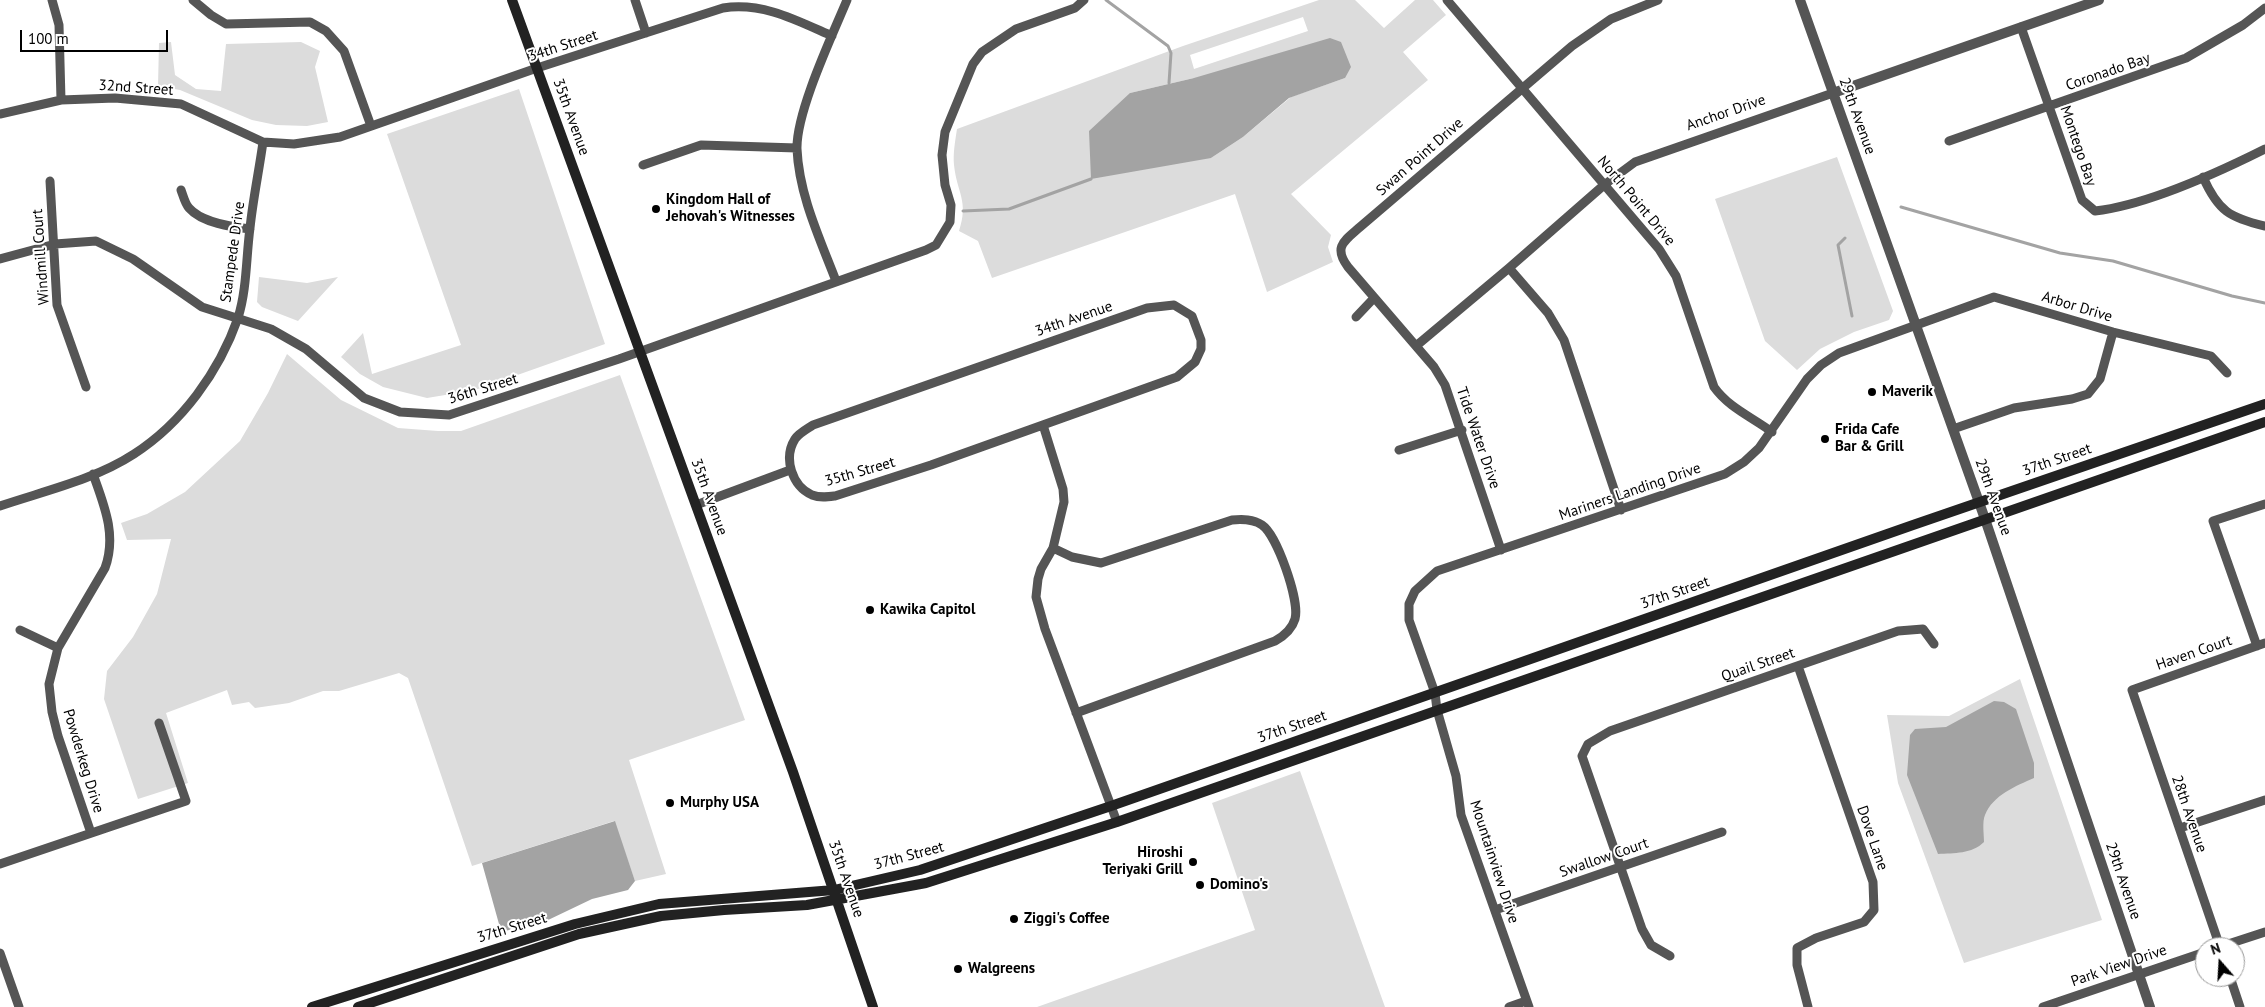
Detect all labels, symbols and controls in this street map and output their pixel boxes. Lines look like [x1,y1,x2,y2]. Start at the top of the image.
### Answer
scale bar [22,20,170,52]
street label: 34th Street [526,26,600,66]
text: 100 m [28,29,69,48]
street label: Coronado Bay [2063,49,2153,95]
street label: 29th Avenue [1835,75,1879,157]
street label: 32nd Street [98,76,174,100]
street label: 35th Avenue [549,76,593,158]
street label: Anchor Drive [1684,91,1768,135]
street label: Montego Bay [2056,103,2100,189]
street label: Swan Point Drive [1373,114,1467,200]
street label: North Point Drive [1593,152,1679,250]
place label: Kingdom Hall of Jehovah's Witnesses [666,191,795,226]
street label: Stampede Drive [217,200,249,304]
marker: Kingdom Hall of Jehovah's Witnesses [650,203,662,215]
street label: Windmill Court [29,208,53,306]
street label: Arbor Drive [2040,288,2114,326]
street label: 34th Avenue [1033,297,1115,341]
street label: 36th Street [446,370,520,408]
place label: Maverik [1882,383,1933,401]
street label: Tide Water Drive [1452,385,1504,491]
marker: Maverik [1866,386,1878,398]
place label: Frida Cafe Bar & Grill [1835,421,1904,456]
marker: Frida Cafe Bar & Grill [1819,433,1831,445]
street label: 37th Street [2020,440,2094,480]
street label: 35th Street [823,453,897,491]
street label: 35th Avenue [687,456,731,538]
street label: 29th Avenue [1971,456,2015,538]
street label: Mariners Landing Drive [1557,459,1703,525]
street label: 37th Street [1638,573,1712,613]
place label: Kawika Capitol [880,601,975,619]
marker: Kawika Capitol [864,604,876,616]
street label: Haven Court [2154,632,2234,674]
street label: Quail Street [1719,644,1797,686]
street label: Powderkeg Drive [59,707,107,815]
street label: 37th Street [1255,707,1329,747]
street label: 28th Avenue [2167,773,2211,855]
place label: Murphy USA [680,794,759,812]
marker: Murphy USA [664,797,676,809]
street label: Mountainview Drive [1466,798,1522,926]
street label: Dove Lane [1853,803,1891,873]
street label: Swallow Court [1557,834,1651,882]
street label: 35th Avenue [824,838,868,920]
street label: 37th Street [872,838,946,874]
street label: 29th Avenue [2101,840,2145,922]
place label: Hiroshi Teriyaki Grill [1102,844,1183,879]
marker: Hiroshi Teriyaki Grill [1187,856,1199,868]
place label: Domino's [1210,876,1268,894]
marker: Domino's [1194,879,1206,891]
street label: 37th Street [475,909,549,947]
place label: Ziggi's Coffee [1024,910,1110,928]
marker: Ziggi's Coffee [1008,913,1020,925]
north arrow [2195,937,2245,987]
text: N [2208,939,2223,959]
street label: Park View Drive [2069,941,2169,991]
place label: Walgreens [968,960,1035,978]
marker: Walgreens [952,963,964,975]

